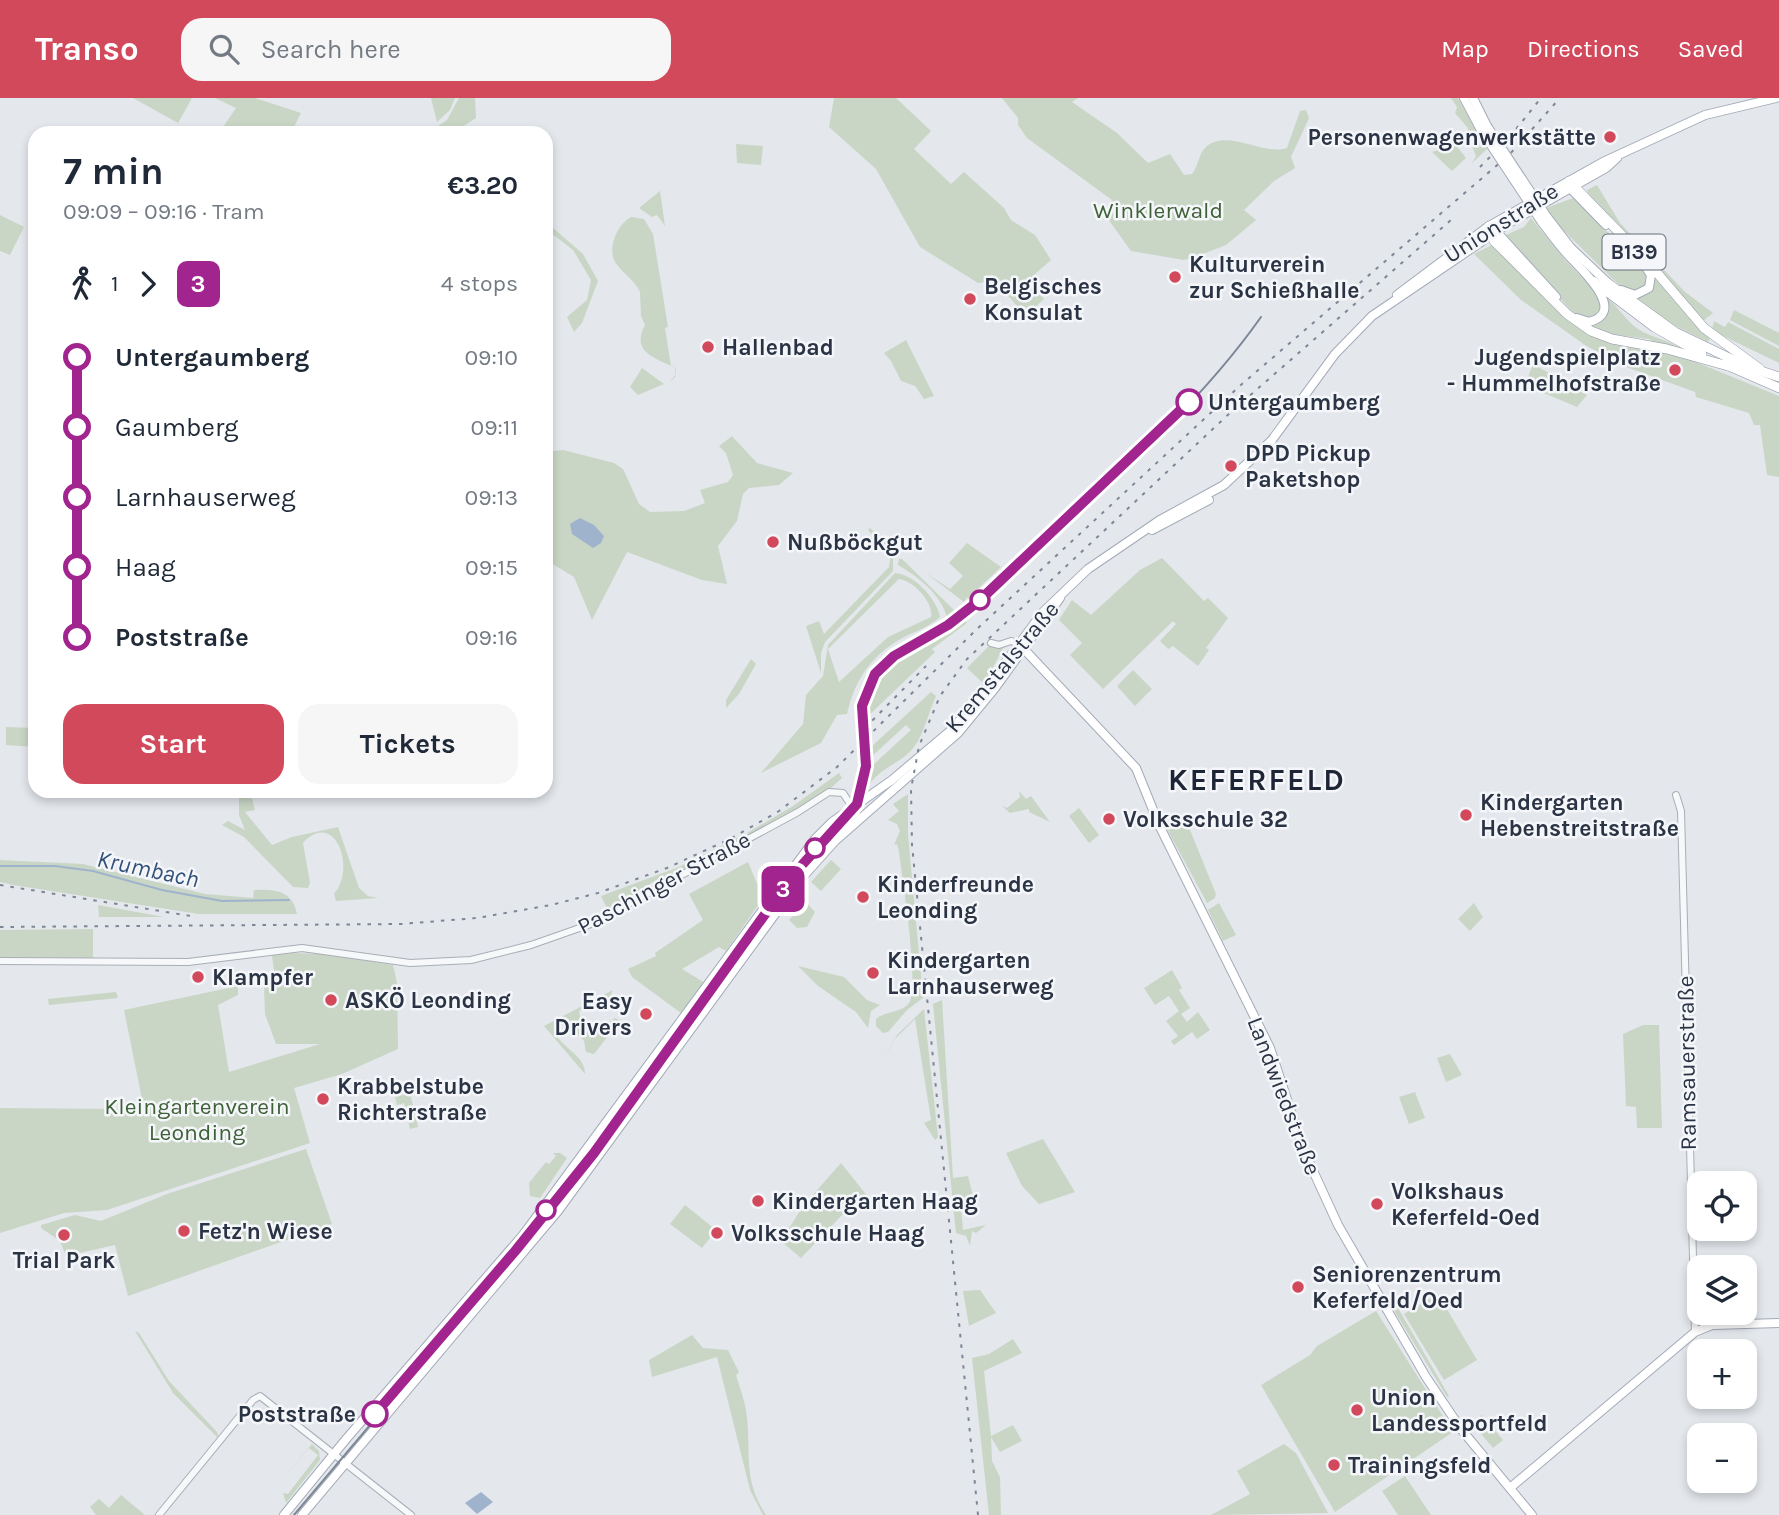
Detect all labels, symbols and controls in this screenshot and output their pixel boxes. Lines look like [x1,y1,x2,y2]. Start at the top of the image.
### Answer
search box [181,18,671,81]
text: Transo [35,30,139,68]
icon: search [205,30,243,68]
text: Search here [261,34,401,65]
text: Map [1441,35,1489,63]
text: Directions [1527,35,1640,63]
text: Saved [1678,35,1744,63]
place label: Personenwagenwerkstätte [1307,124,1596,151]
marker: Personenwagenwerkstätte [1602,129,1618,145]
text: 7 min [63,149,164,194]
text: €3.20 [448,170,518,201]
street label: Unionstraße [1439,177,1563,269]
park label: Winklerwald [1093,197,1223,224]
text: 09:09 – 09:16 · Tram [63,198,265,225]
road number: B139 [1602,234,1666,270]
place label: Kulturverein zur Schießhalle [1189,251,1359,304]
icon: walk [63,265,101,303]
icon: forward [129,265,167,303]
marker: Kulturverein zur Schießhalle [1167,269,1183,285]
text: 1 [111,270,119,297]
text: 3 [191,270,206,298]
text: 4 stops [441,270,518,297]
place label: Belgisches Konsulat [984,273,1102,326]
marker: Belgisches Konsulat [962,291,978,307]
place label: Hallenbad [722,334,834,361]
marker: Hallenbad [700,339,716,355]
text: Untergaumberg [115,342,309,373]
text: 09:10 [464,344,518,371]
place label: Jugendspielplatz - Hummelhofstraße [1447,344,1661,397]
marker: Jugendspielplatz - Hummelhofstraße [1667,362,1683,378]
marker: Untergaumberg [1176,389,1202,415]
place label: Untergaumberg [1208,389,1380,416]
text: Gaumberg [115,412,239,443]
text: 09:11 [471,414,518,441]
place label: DPD Pickup Paketshop [1245,440,1371,493]
marker: DPD Pickup Paketshop [1223,458,1239,474]
text: Larnhauserweg [115,482,296,513]
text: 09:13 [465,484,518,511]
place label: Nußböckgut [787,529,923,556]
marker: Nußböckgut [765,534,781,550]
text: Haag [115,552,176,583]
text: 09:15 [465,554,518,581]
unlabelled marker [970,590,990,610]
street label: Kremstalstraße [939,596,1065,738]
text: Poststraße [115,622,249,653]
text: 09:16 [465,624,518,651]
button: Start [63,704,284,784]
button: Tickets [298,704,518,784]
district label: KEFERFELD [1168,762,1346,798]
place label: Kindergarten Hebenstreitstraße [1480,789,1679,842]
place label: Volksschule 32 [1123,806,1288,833]
marker: Kindergarten Hebenstreitstraße [1458,807,1474,823]
marker: Volksschule 32 [1101,811,1117,827]
street label: Paschinger Straße [573,826,755,940]
unlabelled marker [805,838,825,858]
water label: Krumbach [94,845,202,893]
line badge: 3 [760,866,806,912]
place label: Kinderfreunde Leonding [877,871,1034,924]
text: 3 [776,875,790,903]
marker: Kinderfreunde Leonding [855,889,871,905]
place label: Kindergarten Larnhauserweg [887,947,1054,1000]
place label: Klampfer [212,964,313,991]
marker: Kindergarten Larnhauserweg [865,965,881,981]
marker: Klampfer [190,969,206,985]
street label: Ramsauerstraße [1672,975,1702,1151]
place label: ASKÖ Leonding [345,986,511,1014]
place label: Easy Drivers [554,988,632,1041]
marker: ASKÖ Leonding [323,992,339,1008]
marker: Easy Drivers [638,1006,654,1022]
street label: Landwiedstraße [1241,1013,1327,1179]
place label: Krabbelstube Richterstraße [337,1073,487,1126]
marker: Krabbelstube Richterstraße [315,1091,331,1107]
park label: Kleingartenverein Leonding [104,1093,290,1146]
map controls [1687,1171,1757,1493]
button: locate [1687,1171,1757,1241]
place label: Volkshaus Keferfeld-Oed [1391,1178,1540,1231]
place label: Kindergarten Haag [772,1188,978,1215]
marker: Kindergarten Haag [750,1193,766,1209]
marker: Volkshaus Keferfeld-Oed [1369,1196,1385,1212]
unlabelled marker [536,1200,556,1220]
place label: Fetz'n Wiese [198,1218,333,1245]
place label: Volksschule Haag [731,1220,924,1247]
marker: Fetz'n Wiese [176,1223,192,1239]
marker: Volksschule Haag [709,1225,725,1241]
marker: Trial Park [56,1227,72,1243]
place label: Trial Park [13,1247,116,1274]
button: layers [1687,1255,1757,1325]
place label: Seniorenzentrum Keferfeld/Oed [1312,1261,1502,1314]
marker: Seniorenzentrum Keferfeld/Oed [1290,1279,1306,1295]
button: + [1687,1339,1757,1409]
place label: Union Landessportfeld [1371,1384,1548,1437]
place label: Poststraße [238,1401,356,1428]
marker: Poststraße [362,1401,388,1427]
marker: Union Landessportfeld [1349,1402,1365,1418]
button: − [1687,1423,1757,1493]
place label: Trainingsfeld [1348,1452,1491,1479]
marker: Trainingsfeld [1326,1457,1342,1473]

